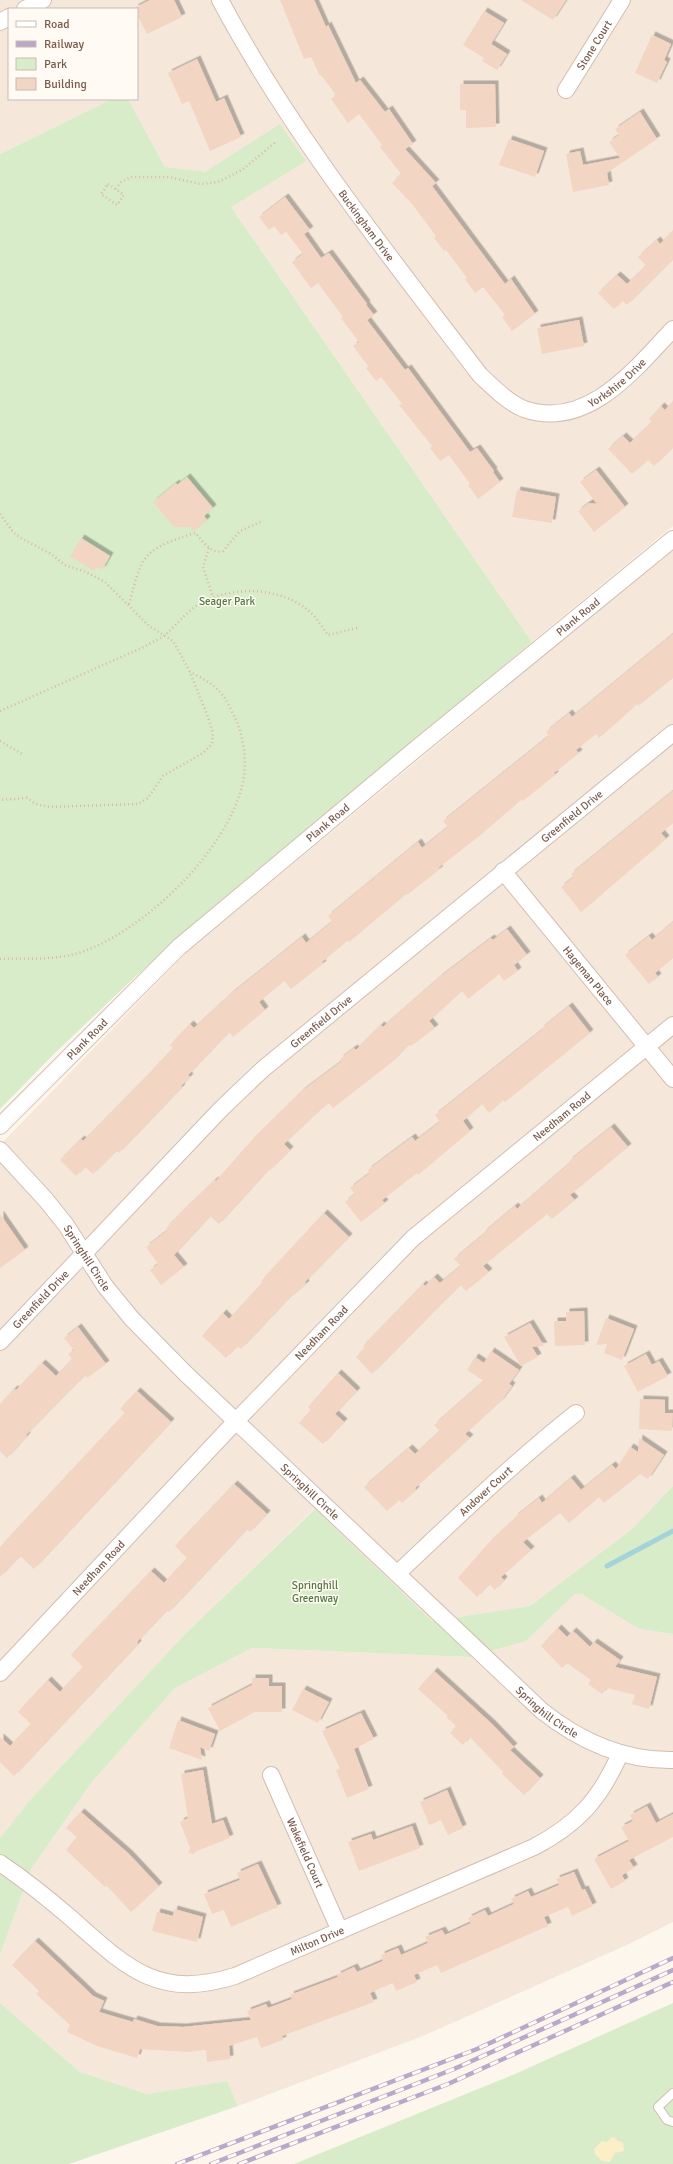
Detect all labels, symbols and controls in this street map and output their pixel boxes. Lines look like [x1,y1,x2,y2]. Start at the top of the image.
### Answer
legend [8,8,138,100]
text: Road [44,17,70,32]
street label: Stone Court [574,18,614,72]
text: Railway [44,37,84,52]
text: Park [44,57,67,72]
text: Building [44,77,87,92]
street label: Buckingham Drive [336,187,397,264]
street label: Yorkshire Drive [586,356,649,410]
park label: Seager Park [199,595,256,608]
street label: Plank Road [553,595,602,638]
street label: Greenfield Drive [538,787,605,845]
street label: Plank Road [303,801,352,845]
street label: Hageman Place [560,943,616,1008]
street label: Greenfield Drive [287,992,354,1051]
street label: Plank Road [64,1016,110,1062]
street label: Needham Road [530,1089,593,1144]
street label: Springhill Circle [61,1222,113,1294]
street label: Greenfield Drive [10,1267,71,1331]
street label: Needham Road [292,1303,351,1363]
street label: Springhill Circle [278,1461,342,1522]
street label: Andover Court [456,1463,515,1518]
street label: Needham Road [70,1538,127,1598]
park label: Springhill Greenway [292,1579,339,1605]
street label: Springhill Circle [513,1683,581,1740]
street label: Wakefield Court [284,1816,327,1890]
street label: Milton Drive [288,1923,346,1958]

